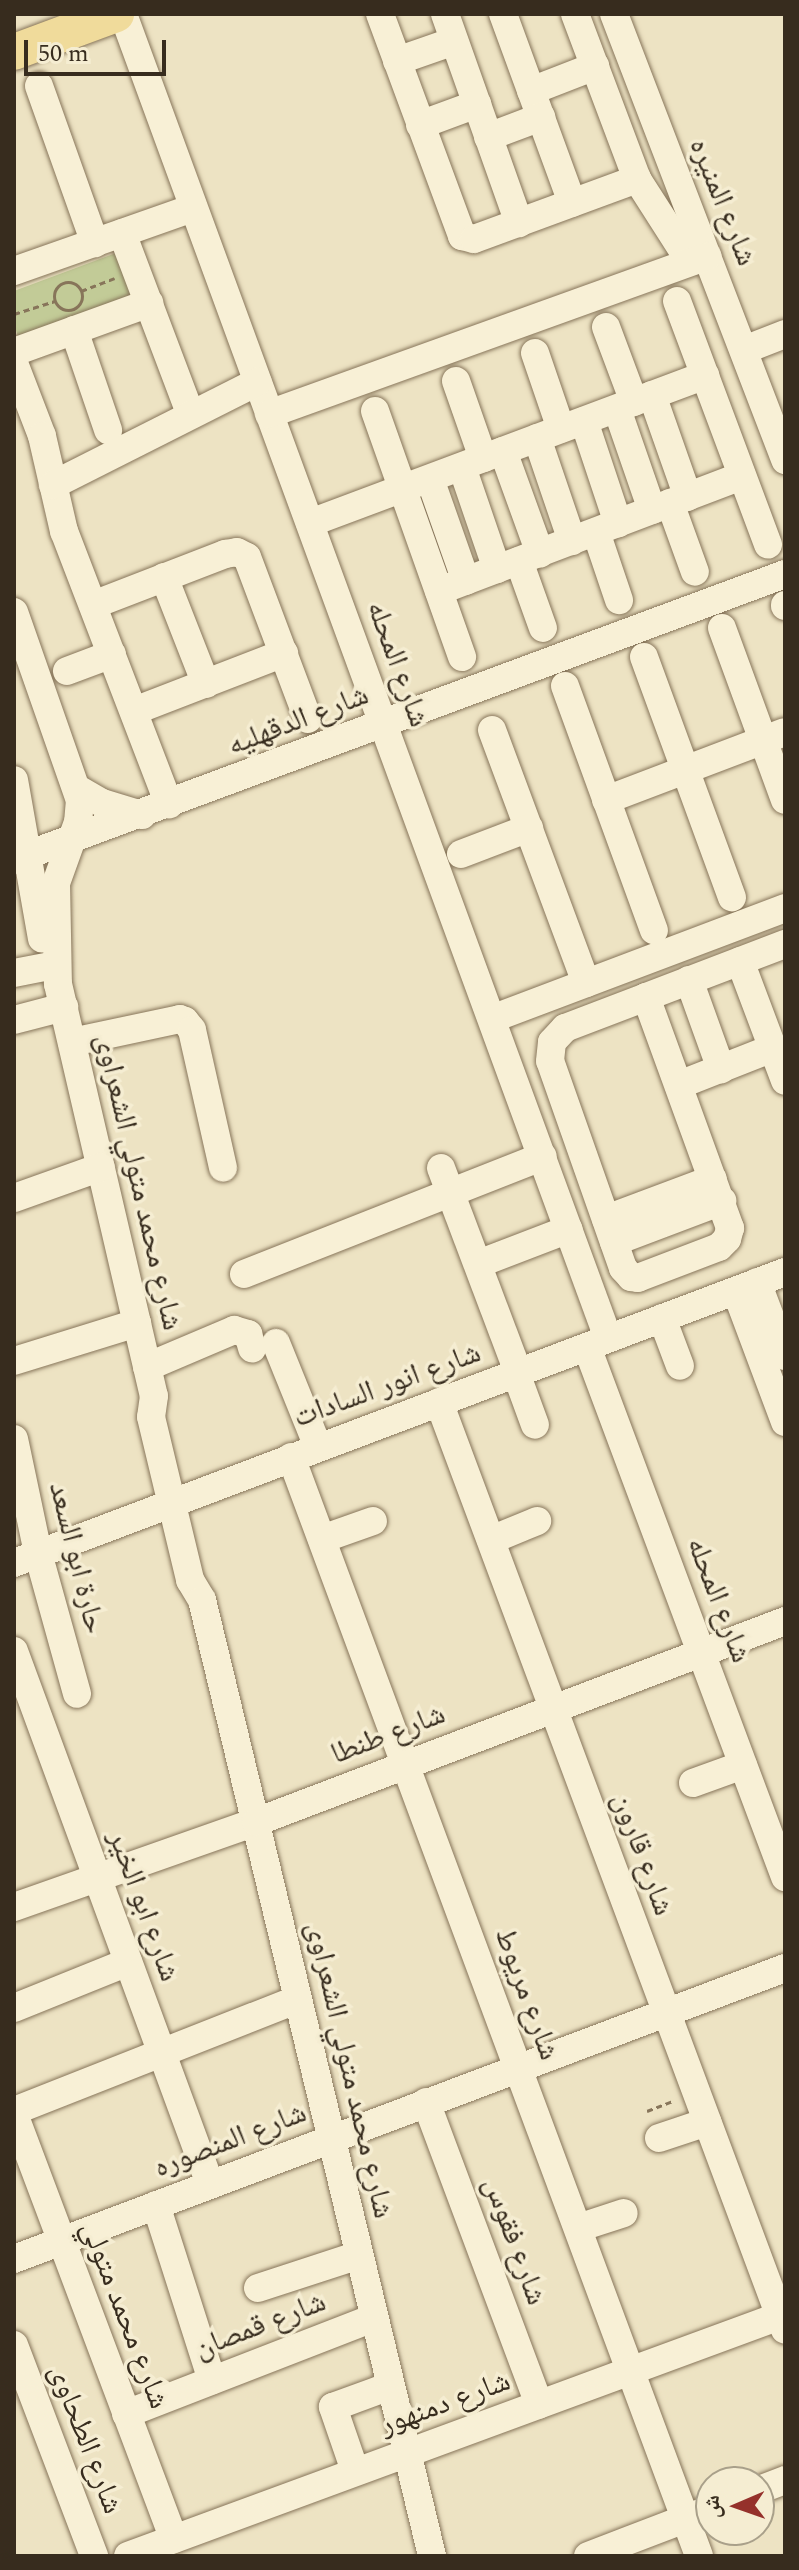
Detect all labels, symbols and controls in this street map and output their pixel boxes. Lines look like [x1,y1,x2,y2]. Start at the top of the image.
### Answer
scale bar [28,24,170,74]
text: 50 m [38,36,89,72]
street label: شارع المنيره [681,133,765,271]
street label: شارع المحله [359,596,437,732]
street label: شارع الدقهليه [222,677,374,763]
street label: شارع محمد متولي الشعراوى [87,1030,191,1334]
street label: شارع انور السادات [288,1334,486,1436]
street label: حارة ابو السعد [41,1478,113,1638]
street label: شارع المحله [679,1532,759,1668]
street label: شارع طنطا [326,1696,450,1772]
street label: شارع قارون [604,1788,682,1920]
street label: شارع ابو الخير [100,1826,188,1986]
street label: شارع محمد متولي الشعراوى [298,1918,402,2222]
street label: شارع مريوط [487,1923,567,2065]
street label: شارع المنصوره [149,2094,311,2186]
street label: شارع فقوس [475,2172,555,2310]
street label: شارع محمد متولي [73,2216,177,2414]
street label: شارع قمصان [189,2283,331,2367]
street label: شارع الطحاوى [41,2359,131,2519]
street label: شارع دمنهور [375,2363,515,2443]
north arrow [695,2466,775,2546]
text: ش [696,2495,729,2519]

